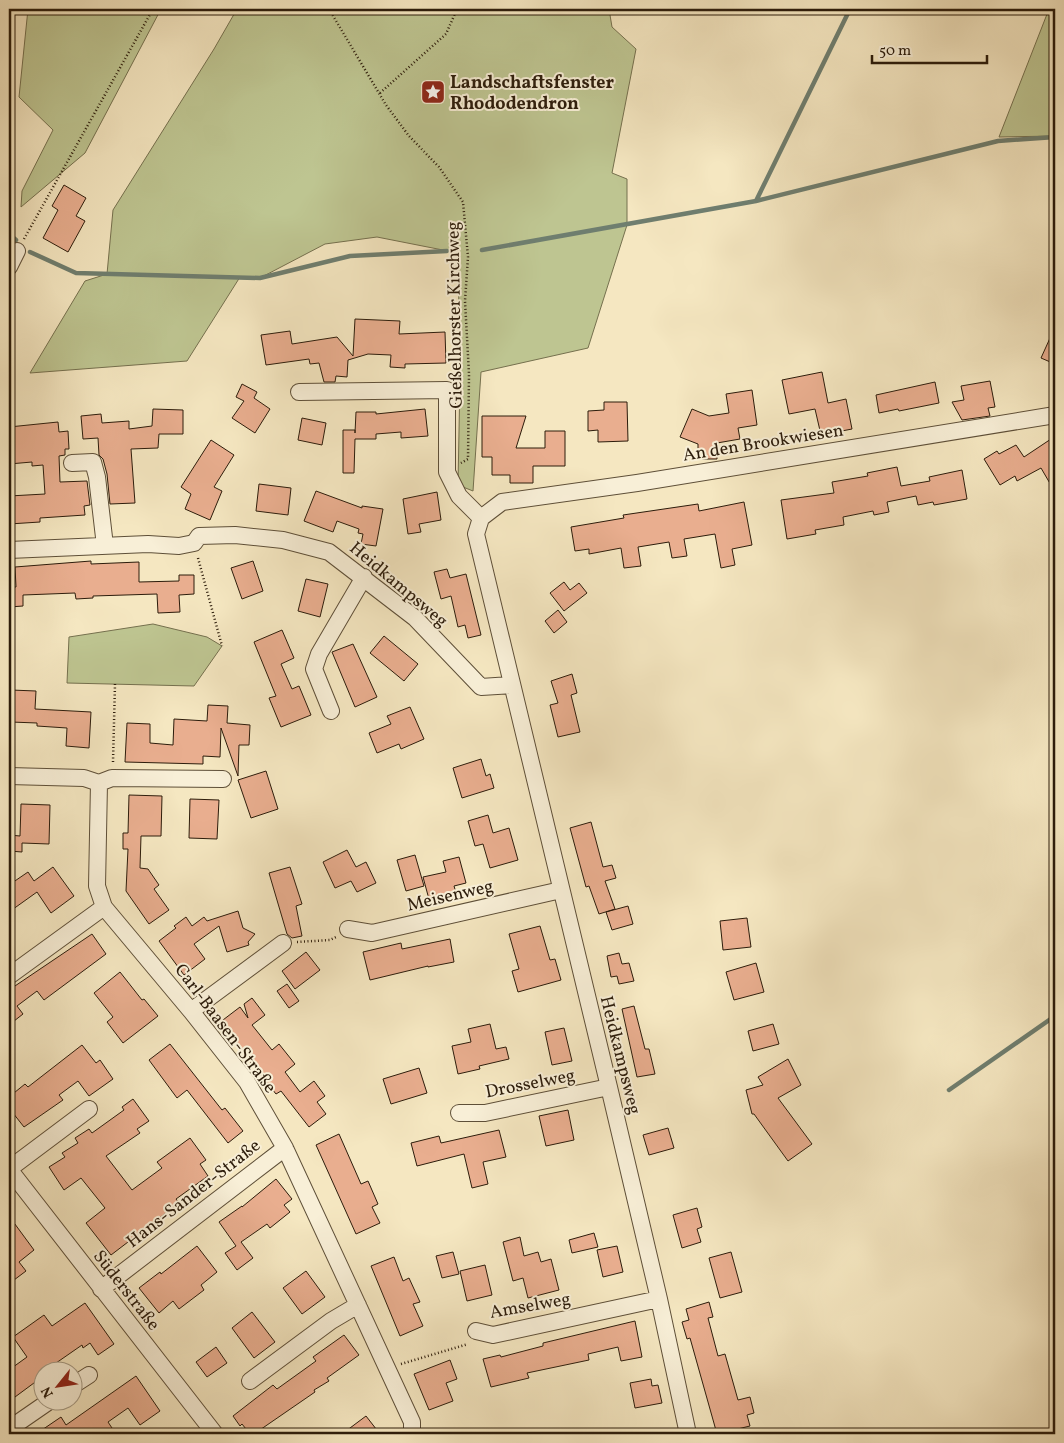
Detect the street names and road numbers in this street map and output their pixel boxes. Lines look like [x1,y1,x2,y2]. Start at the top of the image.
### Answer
street label: Gießelhorster Kirchweg [441,221,470,409]
street label: An den Brookwiesen [681,418,846,469]
street label: Heidkampsweg [343,537,453,634]
street label: Meisenweg [405,874,496,919]
street label: Carl-Baasen-Straße [168,959,282,1099]
street label: Heidkampsweg [593,993,646,1117]
street label: Drosselweg [483,1064,577,1105]
street label: Hans-Sander-Straße [122,1134,266,1255]
street label: Süderstraße [86,1245,165,1336]
street label: Amselweg [488,1287,573,1326]

